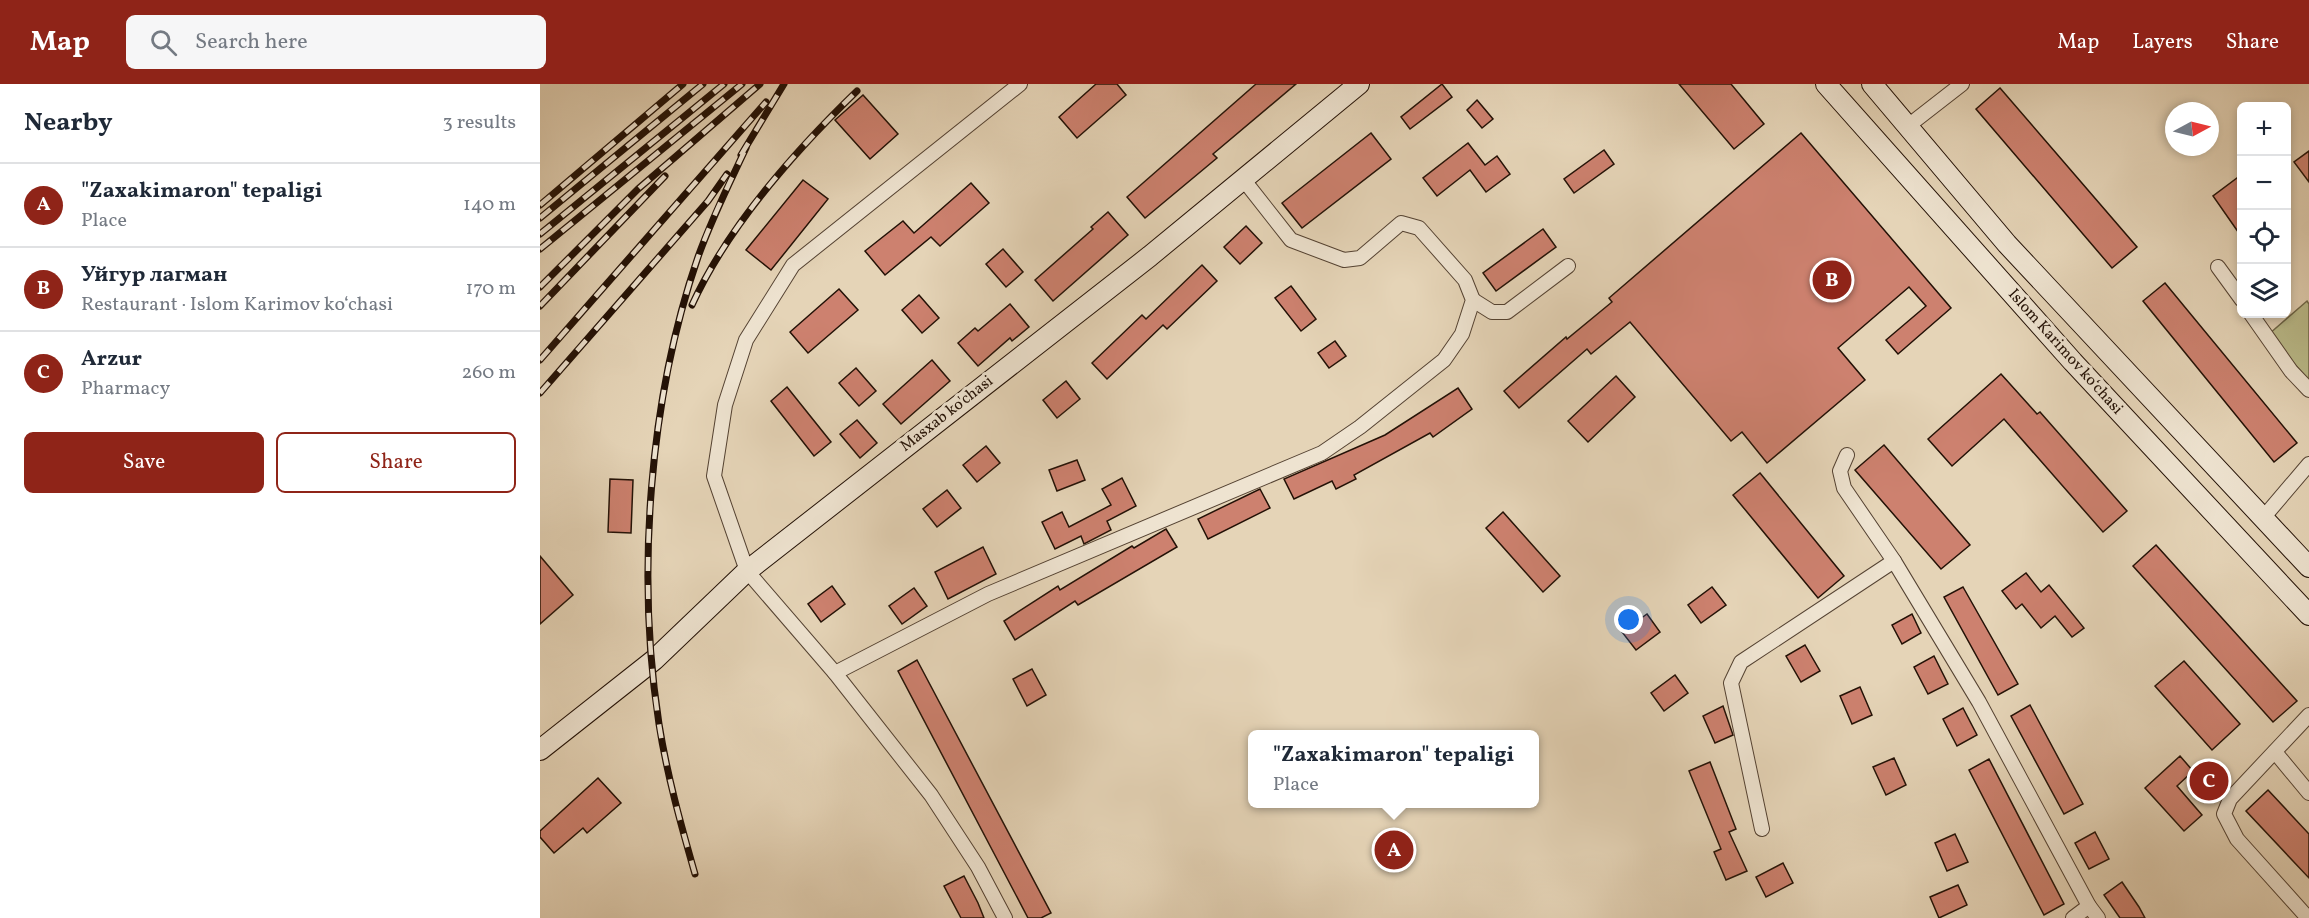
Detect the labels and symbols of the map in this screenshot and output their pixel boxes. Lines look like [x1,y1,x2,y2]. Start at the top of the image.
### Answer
north arrow [2165,102,2219,156]
pin: B [1812,258,1852,302]
street label: Islom Karimov ko‘chasi [2002,284,2128,420]
street label: Masxab ko'chasi [896,371,998,457]
your location [1614,605,1643,634]
pin: C [2190,758,2228,804]
pin: A [1374,828,1414,873]

